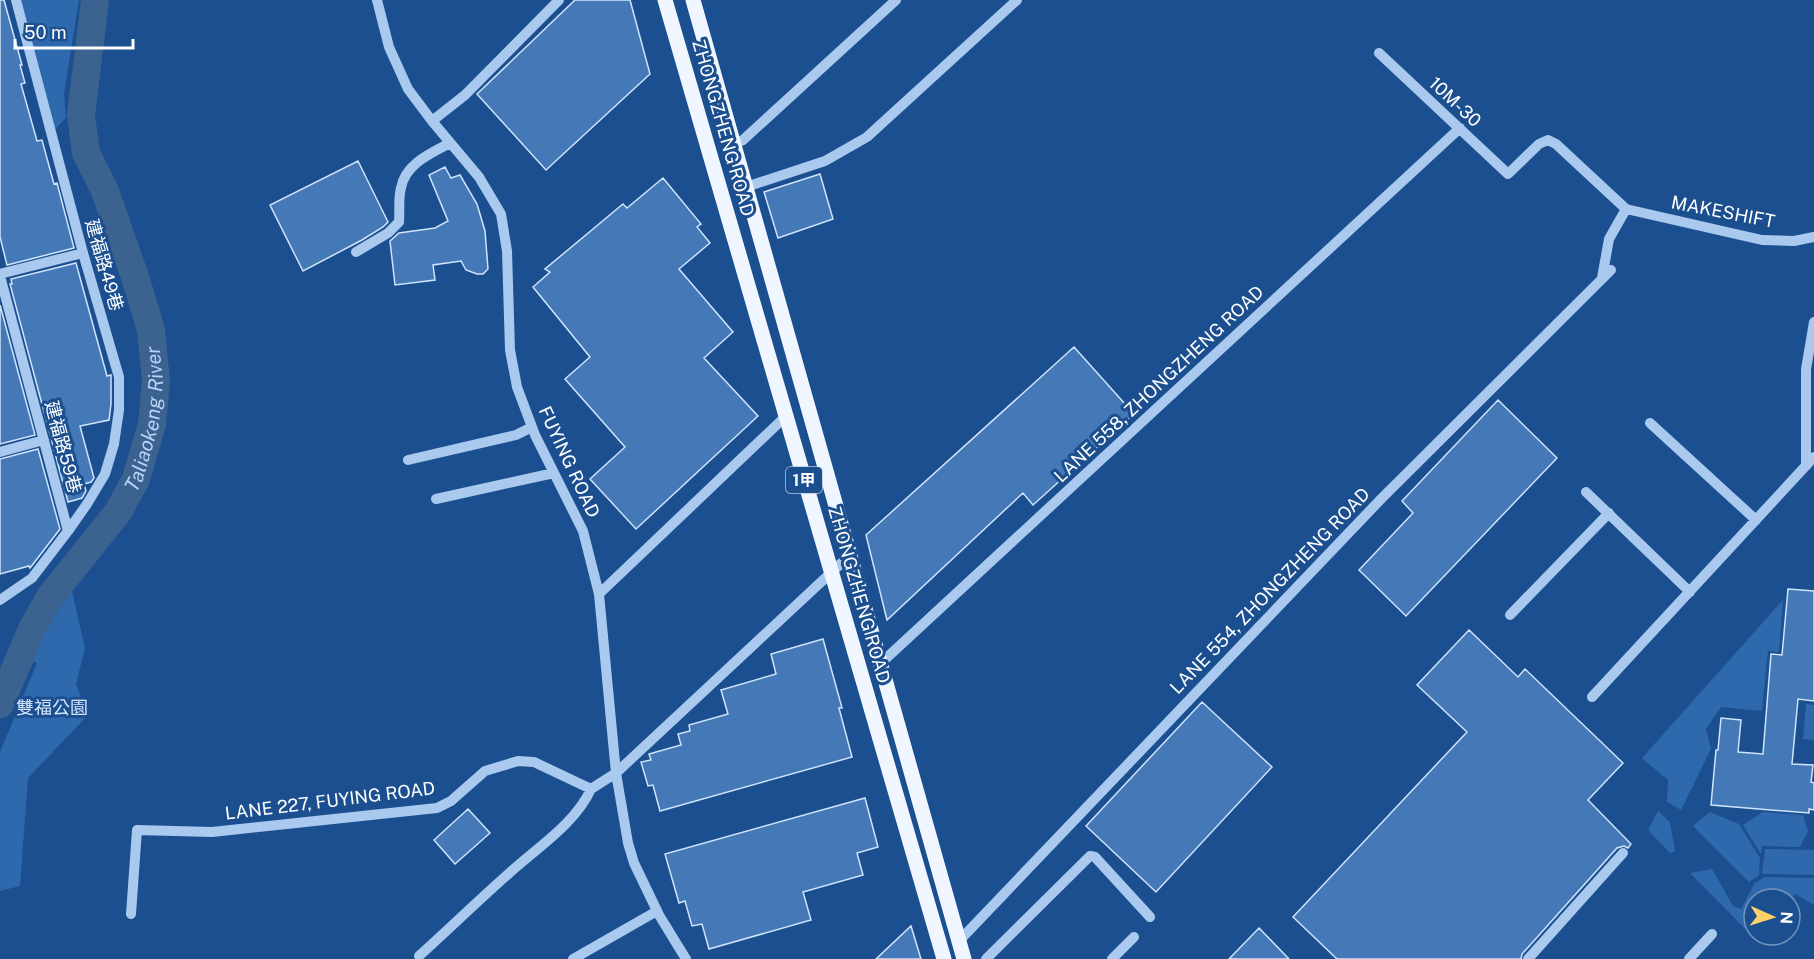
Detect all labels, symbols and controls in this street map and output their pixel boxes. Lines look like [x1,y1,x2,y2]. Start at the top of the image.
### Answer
scale bar [15,12,134,50]
text: 50 m [24,22,67,43]
street label: ZHONGZHENG ROAD [688,37,759,219]
street label: 10M-30 [1425,72,1486,131]
street label: MAKESHIFT [1670,191,1777,232]
street label: 建福路49巷 [81,217,128,313]
street label: LANE 558, ZHONGZHENG ROAD [1050,281,1268,486]
water label: Taliaokeng River [119,345,168,496]
street label: 建福路59巷 [41,398,86,495]
street label: FUYING ROAD [535,403,604,521]
road number: 1甲 [786,467,822,493]
street label: LANE 554, ZHONGZHENG ROAD [1165,483,1374,698]
street label: ZHONGZHENG ROAD [824,504,895,686]
park label: 雙福公園 [16,697,88,718]
street label: LANE 227, FUYING ROAD [224,777,436,824]
north arrow [1742,887,1802,947]
text: N [1777,911,1796,925]

